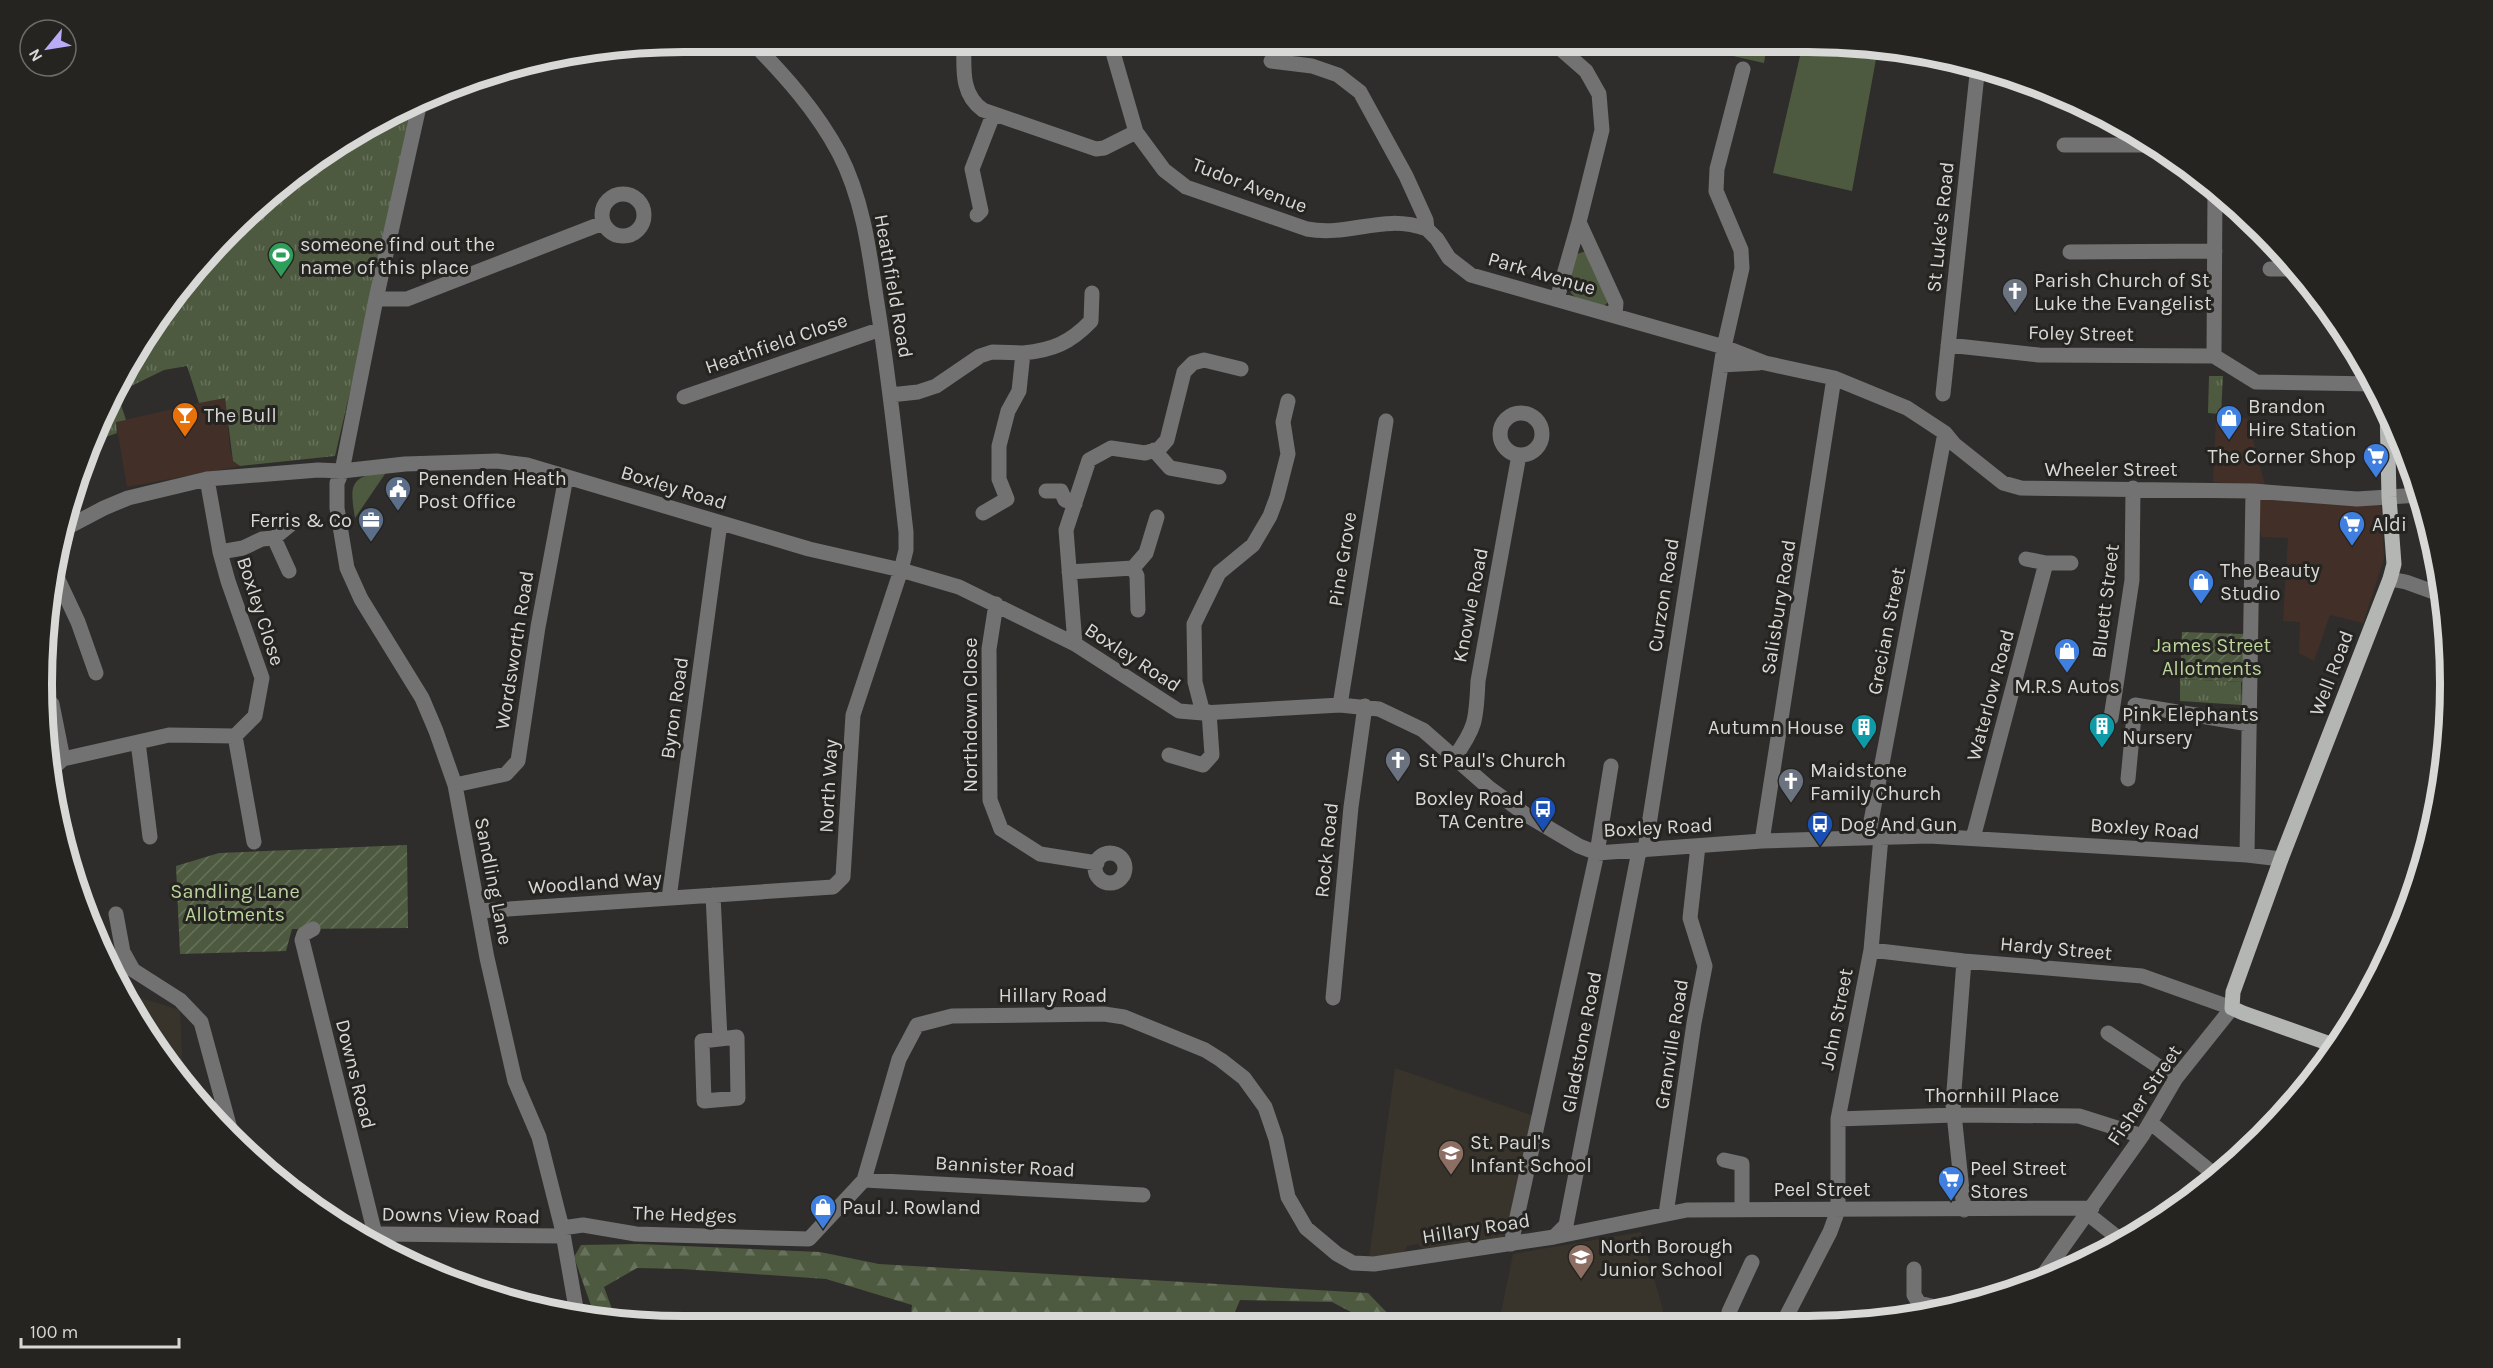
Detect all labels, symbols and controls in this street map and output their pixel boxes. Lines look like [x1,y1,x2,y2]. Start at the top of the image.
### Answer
north arrow [18,18,78,78]
text: N [24,46,47,65]
street label: Tudor Avenue [1189,153,1311,218]
street label: St Luke's Road [1922,161,1959,294]
street label: Heathfield Road [870,212,917,360]
place label: someone find out the name of this place [300,233,495,279]
sports icon: someone find out the name of this place [266,240,296,278]
street label: Park Avenue [1485,247,1598,300]
place label: Parish Church of St Luke the Evangelist [2034,269,2212,315]
church icon: Parish Church of St Luke the Evangelist [2000,276,2030,314]
street label: Heathfield Close [702,308,850,379]
street label: Foley Street [2028,321,2135,346]
place label: Brandon Hire Station [2248,395,2357,441]
bar icon: The Bull [170,400,200,438]
shop icon: Brandon Hire Station [2214,403,2244,441]
place label: The Bull [204,404,277,427]
supermarket icon: The Corner Shop [2361,441,2391,479]
place label: The Corner Shop [2207,445,2356,468]
street label: Wheeler Street [2044,458,2178,481]
street label: Boxley Road [618,460,730,514]
place label: Penenden Heath Post Office [418,467,567,513]
public building icon: Penenden Heath Post Office [383,474,413,512]
office icon: Ferris & Co [356,505,386,543]
place label: Ferris & Co [250,509,352,532]
supermarket icon: Aldi [2337,509,2367,547]
street label: Pine Grove [1324,510,1361,608]
place label: Aldi [2372,513,2407,536]
street label: Curzon Road [1643,537,1684,654]
street label: Salisbury Road [1756,538,1801,676]
street label: Bluett Street [2087,542,2124,660]
street label: Knowle Road [1448,546,1493,664]
street label: Boxley Close [232,554,289,668]
place label: The Beauty Studio [2220,559,2320,605]
street label: Grecian Street [1863,565,1910,697]
shop icon: The Beauty Studio [2186,567,2216,605]
street label: Wordsworth Road [491,569,538,731]
street label: Boxley Road [1081,618,1185,697]
street label: Waterlow Road [1962,627,2019,763]
street label: Well Road [2305,627,2358,719]
park label: James Street Allotments [2153,634,2272,680]
shop icon: M.R.S Autos [2052,636,2082,674]
street label: Northdown Close [959,637,982,793]
street label: Byron Road [656,656,693,761]
place label: M.R.S Autos [2014,675,2120,698]
place label: Pink Elephants Nursery [2122,703,2259,749]
building icon: Pink Elephants Nursery [2087,711,2117,749]
building icon: Autumn House [1849,712,1879,750]
place label: Autumn House [1708,716,1844,739]
street label: North Way [815,739,842,833]
church icon: St Paul's Church [1383,745,1413,783]
place label: St Paul's Church [1418,749,1566,772]
place label: Maidstone Family Church [1810,759,1941,805]
church icon: Maidstone Family Church [1776,766,1806,804]
place label: Boxley Road TA Centre [1414,787,1524,833]
bus stop icon: Boxley Road TA Centre [1528,794,1558,832]
street label: Rock Road [1310,801,1343,899]
bus stop icon: Dog And Gun [1805,809,1835,847]
street label: Boxley Road [1603,813,1713,842]
place label: Dog And Gun [1840,813,1957,836]
street label: Boxley Road [2090,813,2200,844]
street label: Sandling Lane [470,815,517,947]
street label: Woodland Way [527,866,663,899]
park label: Sandling Lane Allotments [170,880,300,926]
street label: Hardy Street [1999,932,2113,965]
street label: John Street [1815,966,1858,1072]
street label: Gladstone Road [1557,970,1606,1115]
street label: Granville Road [1650,977,1693,1111]
street label: Hillary Road [999,984,1107,1007]
street label: Downs Road [331,1017,380,1131]
street label: Fisher Street [2102,1040,2187,1150]
street label: Thornhill Place [1925,1084,2059,1107]
place label: St. Paul's Infant School [1470,1131,1592,1177]
school or university icon: St. Paul's Infant School [1436,1138,1466,1176]
street label: Bannister Road [935,1151,1075,1182]
place label: Peel Street Stores [1970,1157,2067,1203]
supermarket icon: Peel Street Stores [1936,1164,1966,1202]
street label: Peel Street [1774,1178,1871,1201]
shop icon: Paul J. Rowland [808,1192,838,1230]
place label: Paul J. Rowland [842,1196,981,1219]
street label: The Hedges [632,1201,738,1228]
street label: Downs View Road [381,1203,541,1228]
street label: Hillary Road [1421,1209,1532,1248]
place label: North Borough Junior School [1600,1235,1733,1281]
school or university icon: North Borough Junior School [1566,1242,1596,1280]
scale bar [21,1311,178,1349]
text: 100 m [30,1321,78,1343]

